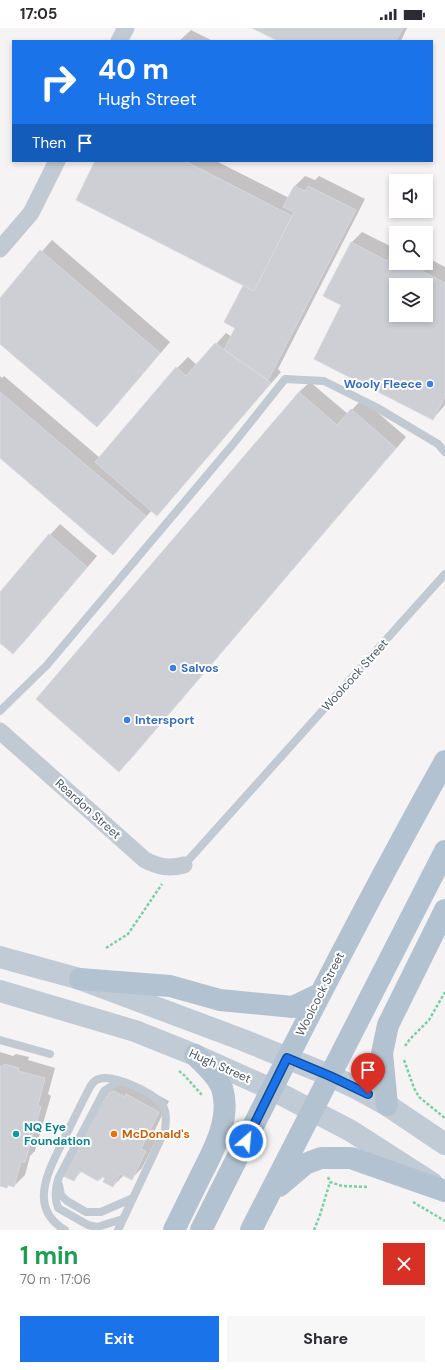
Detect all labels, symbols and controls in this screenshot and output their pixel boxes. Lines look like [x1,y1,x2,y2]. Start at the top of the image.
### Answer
text: 17:05 [20,4,57,24]
text: 40 m [98,51,169,88]
icon: right [32,56,84,108]
text: Hugh Street [98,87,197,111]
icon: arrive [74,132,96,154]
text: Then [32,133,66,153]
map controls [389,174,433,322]
button: sound [389,174,433,218]
button: search [389,226,433,270]
button: layers [389,278,433,322]
place label: Wooly Fleece [344,376,422,392]
marker: Wooly Fleece [425,379,435,389]
street label: Woolcock Street [318,635,392,715]
place label: Salvos [181,660,219,676]
marker: Salvos [168,663,178,673]
place label: Intersport [135,712,195,728]
marker: Intersport [122,715,132,725]
street label: Reardon Street [52,775,124,843]
street label: Woolcock Street [292,949,348,1039]
street label: Hugh Street [187,1045,254,1087]
pin [351,1053,385,1094]
icon: arrive [357,1059,379,1081]
place label: NQ Eye Foundation [24,1119,91,1149]
position arrow [225,1120,267,1162]
place label: McDonald's [122,1126,190,1142]
marker: NQ Eye Foundation [11,1129,21,1139]
marker: McDonald's [109,1129,119,1139]
text: 1 min [20,1240,78,1271]
button: close [383,1243,425,1285]
text: 70 m · 17:06 [20,1271,91,1288]
button: Exit [20,1316,219,1362]
button: Share [227,1316,425,1362]

